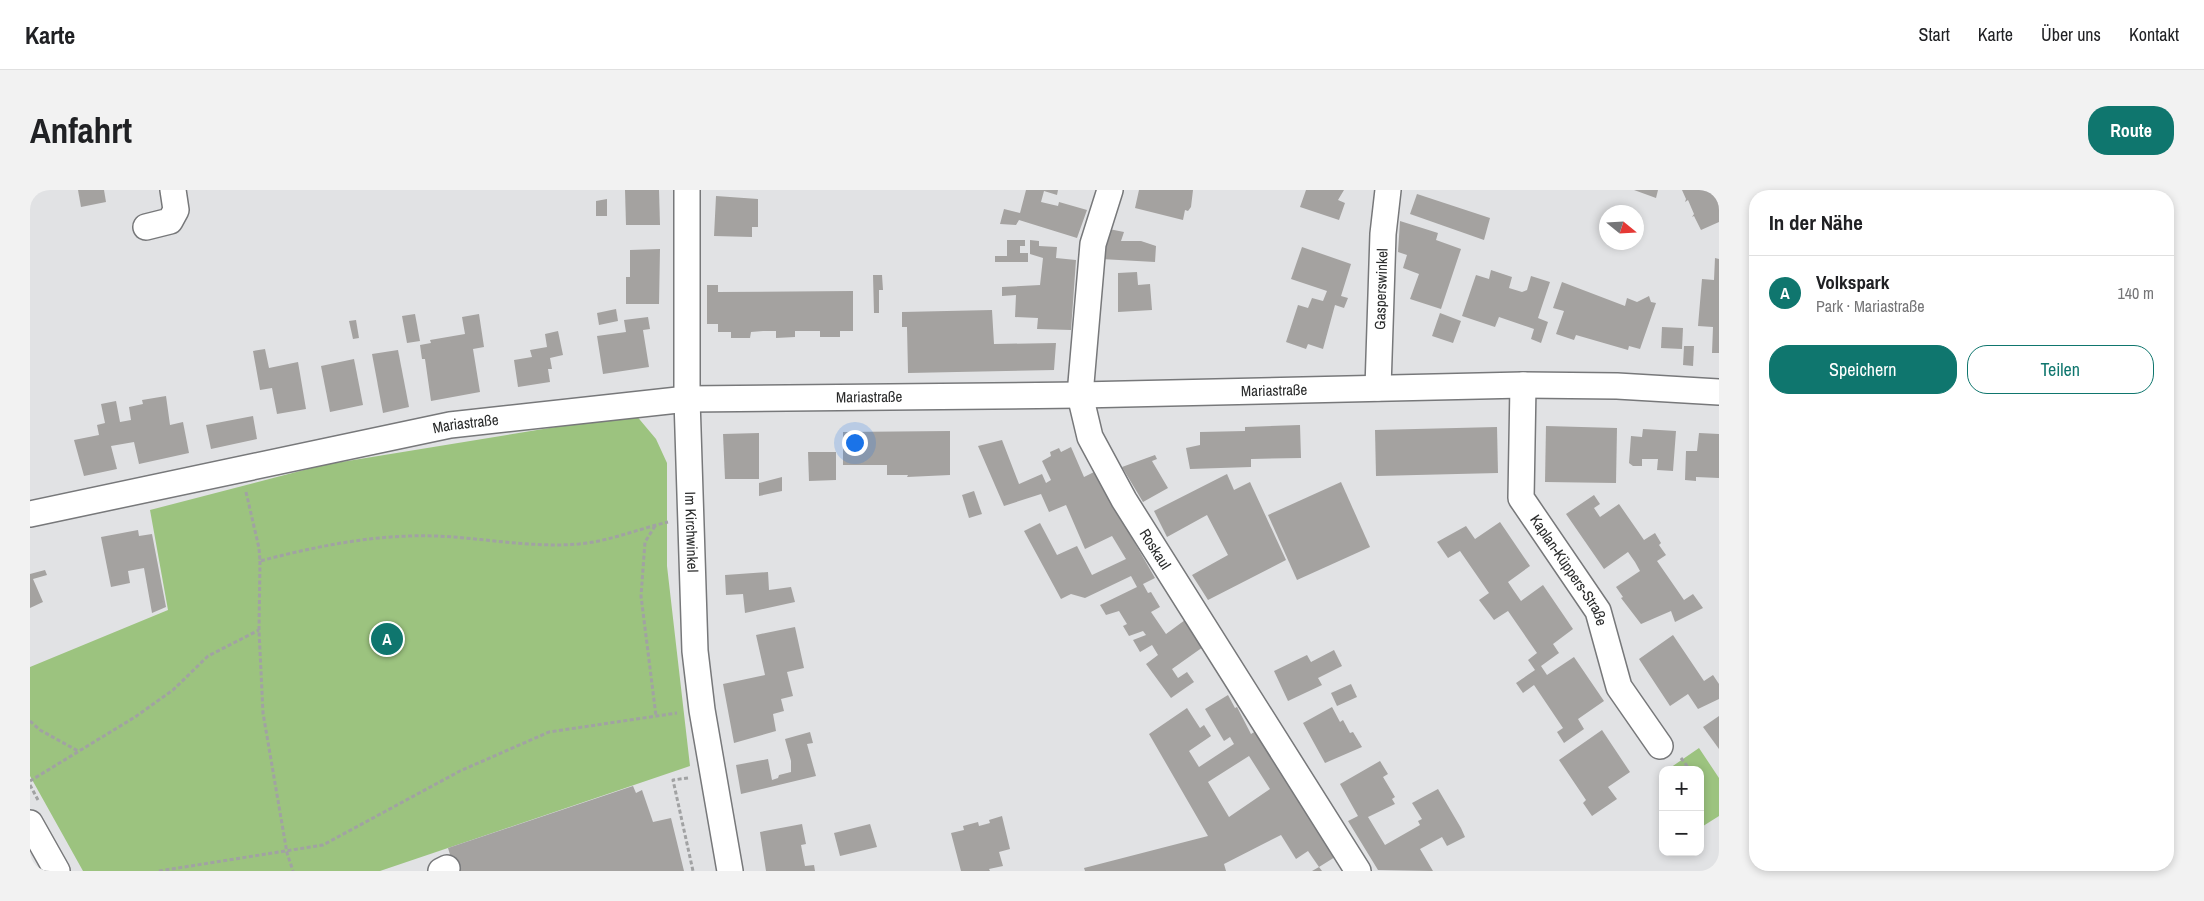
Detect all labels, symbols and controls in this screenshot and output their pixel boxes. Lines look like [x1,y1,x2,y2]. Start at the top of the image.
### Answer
text: Karte [25,19,75,51]
text: Start [1919,22,1950,47]
text: Karte [1978,22,2013,47]
text: Über uns [2041,22,2101,47]
text: Kontakt [2129,22,2179,47]
button: Route [2088,106,2174,155]
text: Anfahrt [30,107,132,154]
north arrow [1599,205,1644,250]
text: In der Nähe [1769,208,1863,237]
street label: Gasperswinkel [1369,248,1393,330]
text: Volkspark [1816,269,1889,295]
text: A [1780,282,1790,304]
text: 140 m [2118,282,2154,304]
text: Park · Mariastraße [1816,295,1925,317]
button: Speichern [1769,345,1957,394]
button: Teilen [1967,345,2154,394]
street label: Mariastraße [1241,379,1308,401]
street label: Mariastraße [836,386,903,407]
street label: Mariastraße [431,409,500,438]
your location [842,430,868,456]
street label: Im Kirchwinkel [680,491,703,573]
street label: Kaplan-Küppers-Straße [1525,510,1613,628]
street label: Roskaul [1135,524,1176,573]
pin: A [371,620,403,658]
map controls [1659,766,1704,856]
button: + [1659,766,1704,811]
button: − [1659,811,1704,856]

